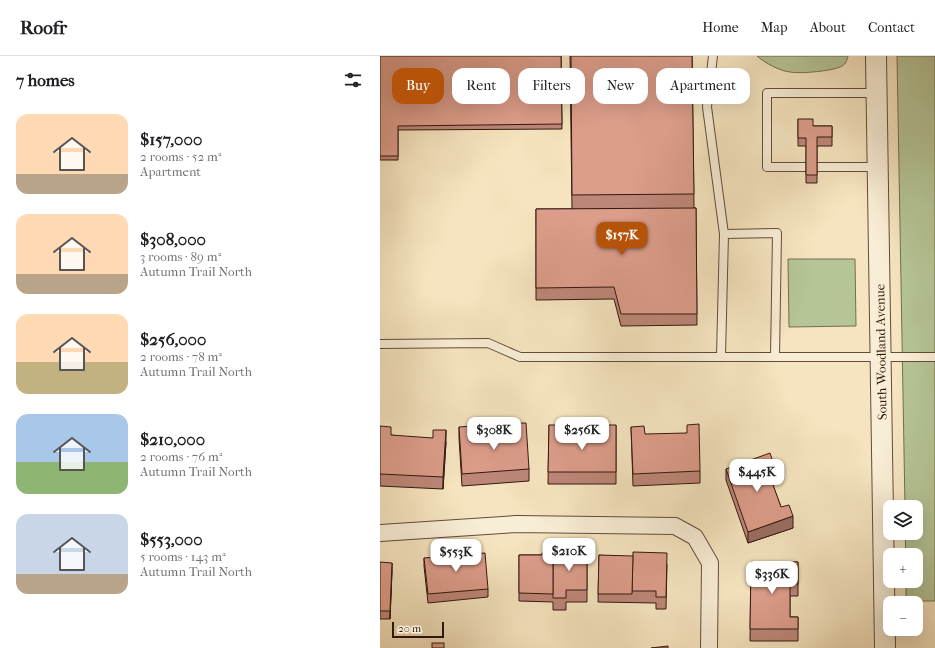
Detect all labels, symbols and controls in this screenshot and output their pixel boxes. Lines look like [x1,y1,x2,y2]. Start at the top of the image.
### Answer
text: Roofr [20,17,67,39]
text: Home [702,19,739,36]
text: Map [761,19,788,36]
text: About [810,19,846,36]
text: Contact [868,19,915,36]
chip: Buy [392,68,444,104]
chip: Rent [452,68,510,104]
chip: Filters [518,68,585,104]
chip: New [593,68,648,104]
chip: Apartment [656,68,750,104]
icon: filters [342,69,364,91]
text: 7 homes [16,70,75,90]
text: $157,000 [140,129,202,149]
icon: home [48,130,96,178]
text: 2 rooms · 52 m² [140,149,221,164]
text: Apartment [140,164,201,179]
pin: $157K [594,222,650,256]
text: $157K [605,227,639,242]
text: $308,000 [140,229,206,249]
icon: home [48,230,96,278]
text: 3 rooms · 89 m² [140,249,221,264]
text: Autumn Trail North [140,264,252,279]
street label: South Woodland Avenue [872,283,890,420]
text: $256,000 [140,329,206,349]
icon: home [48,330,96,378]
text: 2 rooms · 78 m² [140,349,222,364]
text: Autumn Trail North [140,364,252,379]
pin: $308K [466,417,522,451]
pin: $256K [554,417,610,451]
text: $308K [476,422,512,437]
text: $256K [564,422,600,437]
text: $210,000 [140,429,205,449]
icon: home [48,430,96,478]
text: 2 rooms · 76 m² [140,449,222,464]
pin: $445K [729,459,785,493]
text: Autumn Trail North [140,464,252,479]
text: $445K [738,464,776,479]
map controls [883,500,923,636]
button: layers [883,500,923,540]
text: $553,000 [140,529,203,549]
icon: home [48,530,96,578]
pin: $210K [541,538,597,572]
pin: $553K [428,539,484,573]
text: $210K [551,543,587,558]
text: $553K [439,544,473,559]
button: + [883,548,923,588]
text: 5 rooms · 143 m² [140,549,226,564]
pin: $336K [744,561,800,595]
text: Autumn Trail North [140,564,252,579]
text: $336K [755,566,789,581]
button: − [883,596,923,636]
scale bar [392,620,444,639]
text: 20 m [398,622,421,635]

